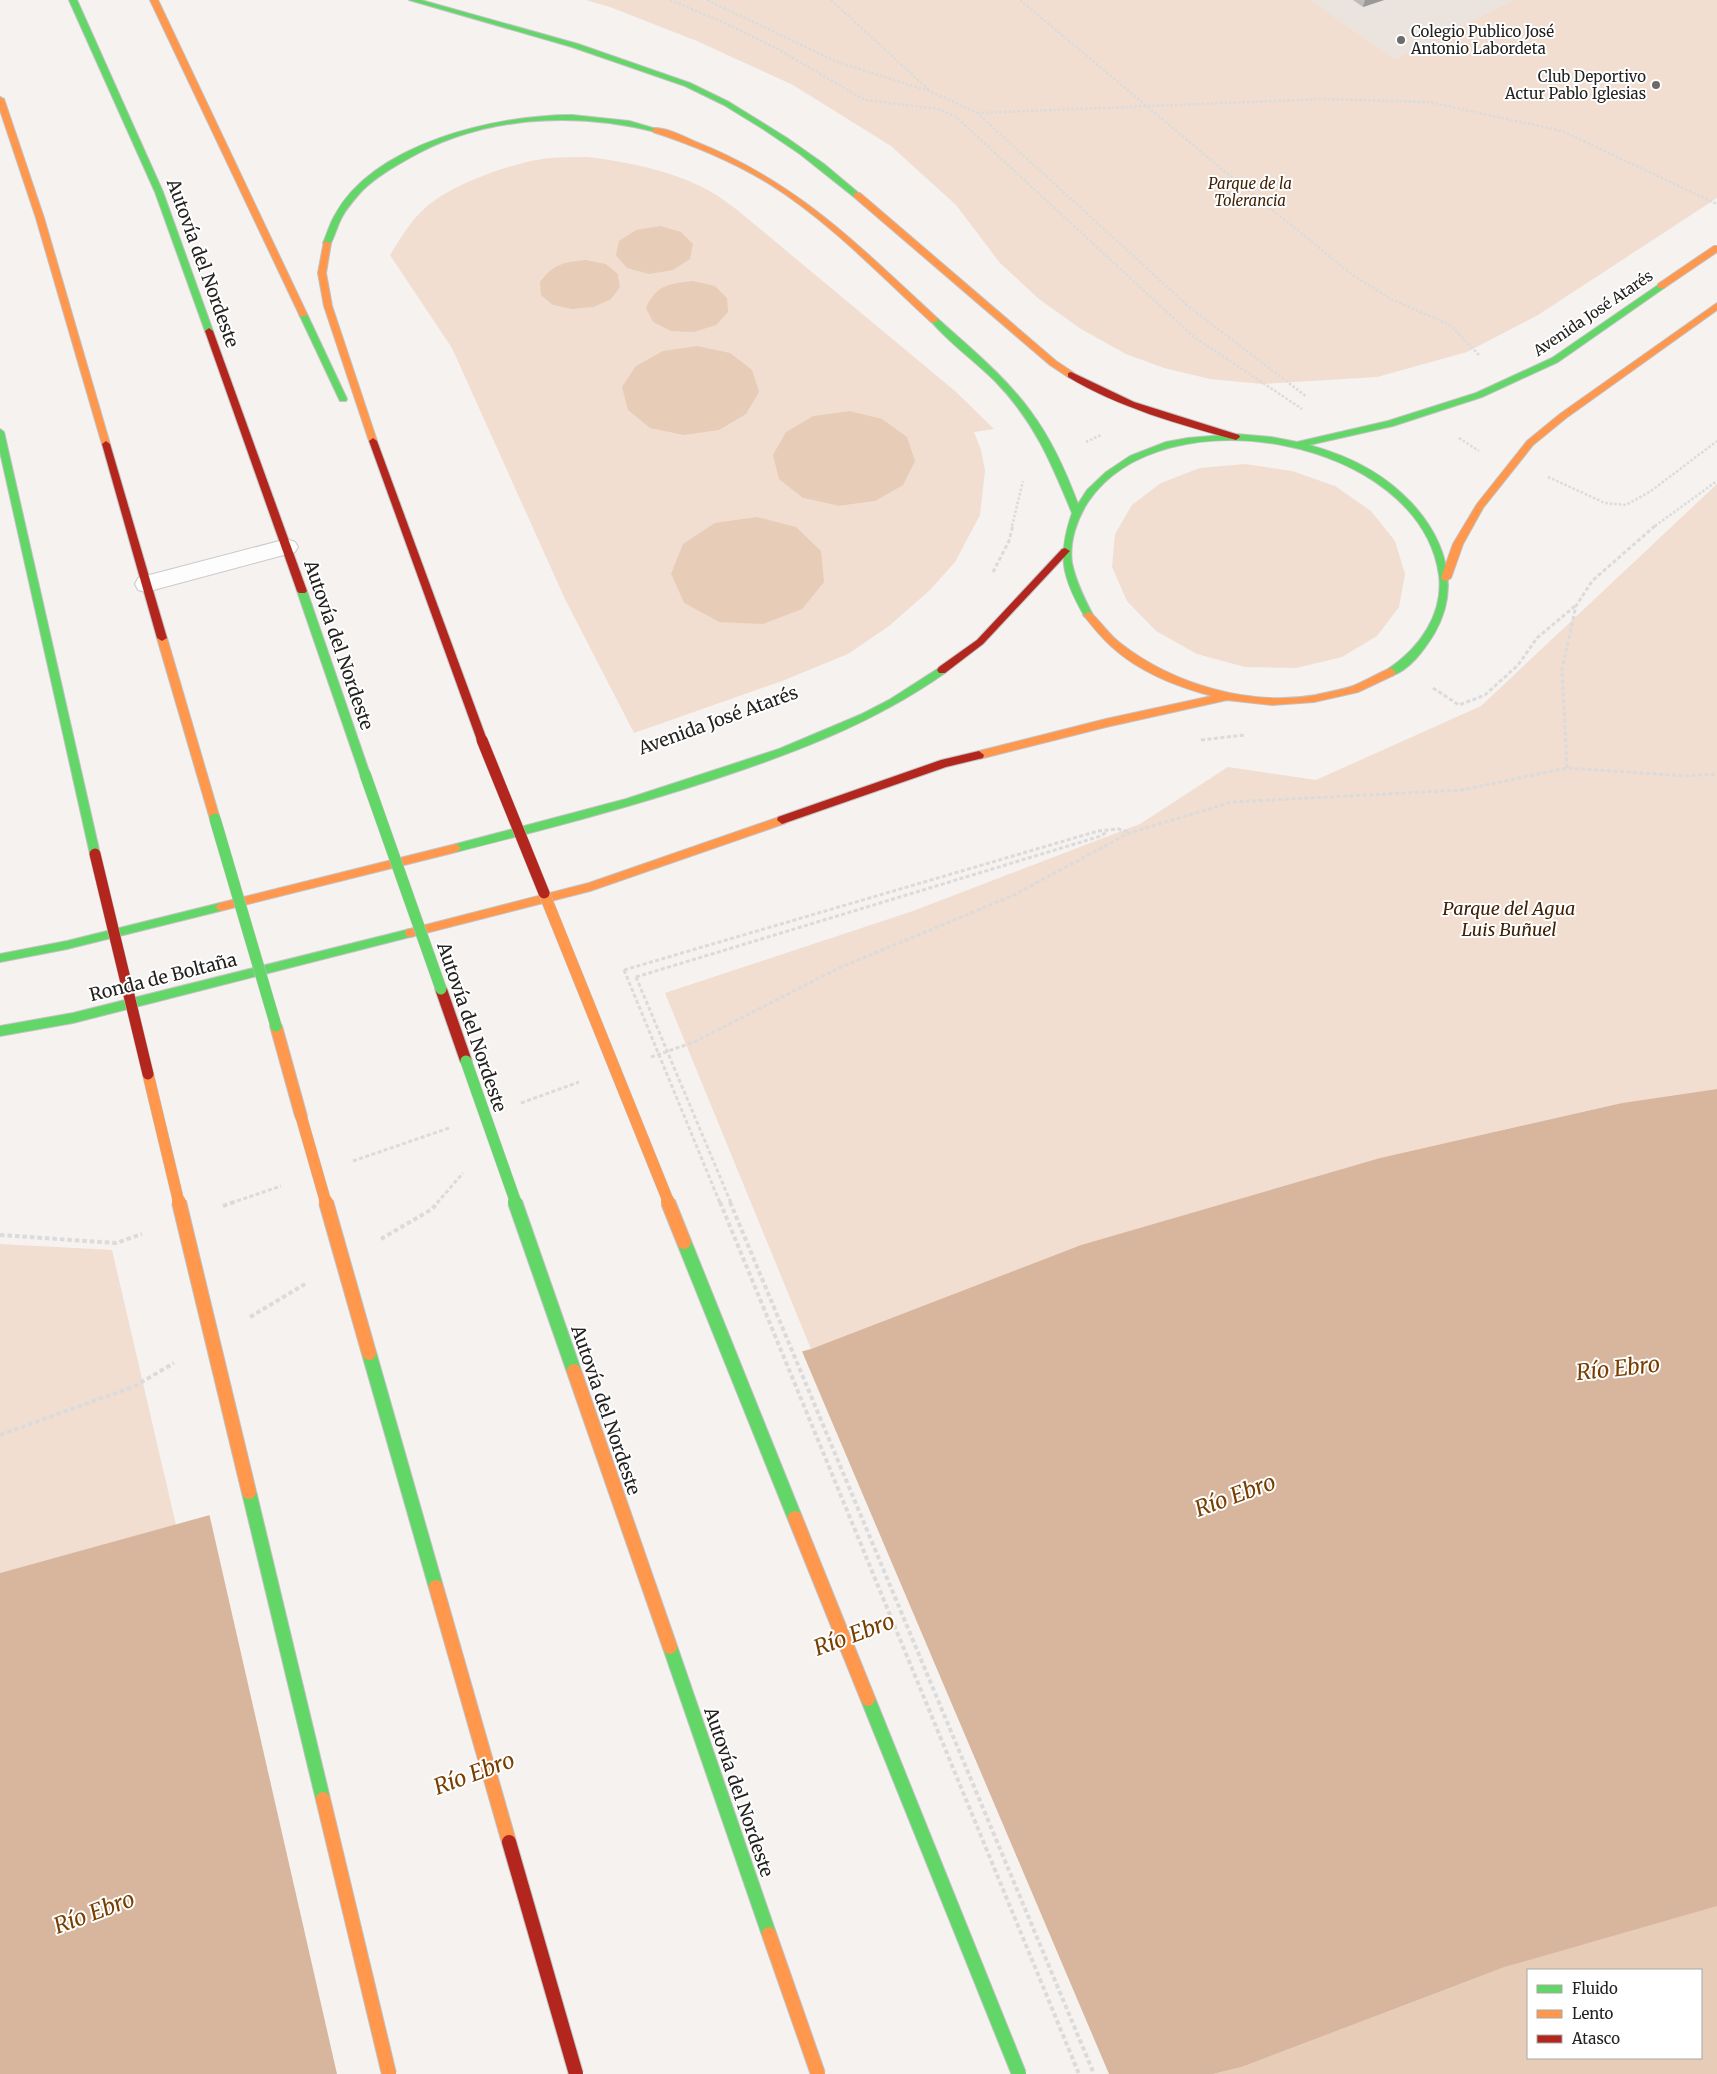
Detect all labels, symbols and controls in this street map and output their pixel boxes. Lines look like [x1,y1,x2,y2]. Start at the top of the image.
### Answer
place label: Colegio Publico José Antonio Labordeta [1410,22,1554,58]
marker: Colegio Publico José Antonio Labordeta [1395,34,1407,46]
place label: Club Deportivo Actur Pablo Iglesias [1504,67,1646,103]
marker: Club Deportivo Actur Pablo Iglesias [1650,79,1662,91]
park label: Parque de la Tolerancia [1208,174,1292,210]
street label: Autovía del Nordeste [161,175,244,351]
street label: Avenida José Atarés [1529,266,1656,361]
street label: Autovía del Nordeste [299,556,379,733]
street label: Avenida José Atarés [634,680,801,760]
park label: Parque del Agua Luis Buñuel [1443,897,1575,941]
street label: Autovía del Nordeste [432,938,512,1115]
street label: Ronda de Boltaña [87,947,239,1006]
street label: Autovía del Nordeste [566,1321,646,1498]
water label: Río Ebro [1575,1350,1661,1386]
water label: Río Ebro [1191,1467,1279,1523]
water label: Río Ebro [810,1606,898,1662]
street label: Autovía del Nordeste [699,1703,779,1880]
water label: Río Ebro [430,1745,518,1801]
water label: Río Ebro [50,1884,138,1940]
legend [1527,1969,1702,2059]
text: Fluido [1572,1979,1618,1998]
text: Lento [1572,2004,1614,2023]
text: Atasco [1571,2029,1620,2048]

